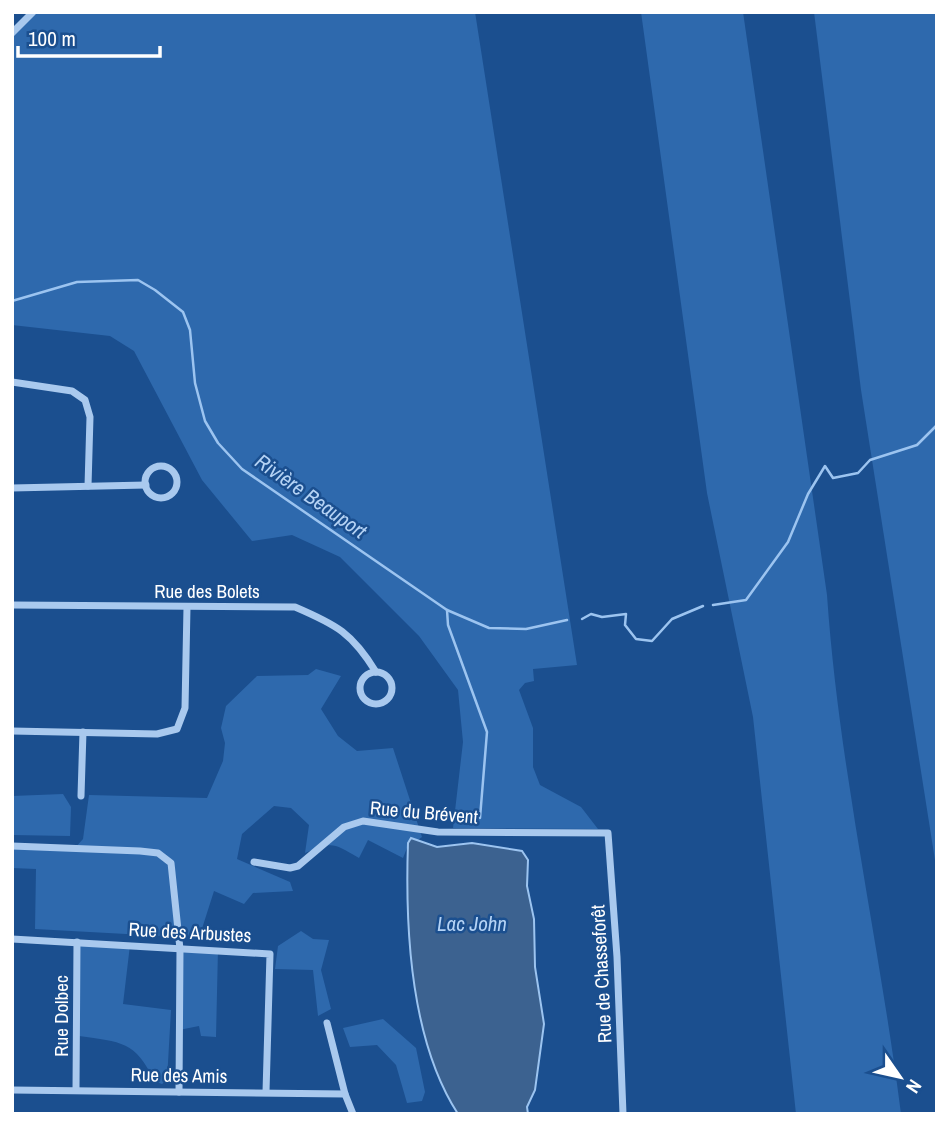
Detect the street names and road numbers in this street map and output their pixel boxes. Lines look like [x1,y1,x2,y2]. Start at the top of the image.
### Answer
street label: Rue des Bolets [154,578,260,604]
street label: Rue du Brévent [369,794,480,830]
street label: Rue de Chasseforêt [584,903,618,1044]
street label: Rue des Arbustes [128,916,252,948]
street label: Rue Dolbec [48,975,74,1057]
street label: Rue des Amis [130,1061,228,1089]

